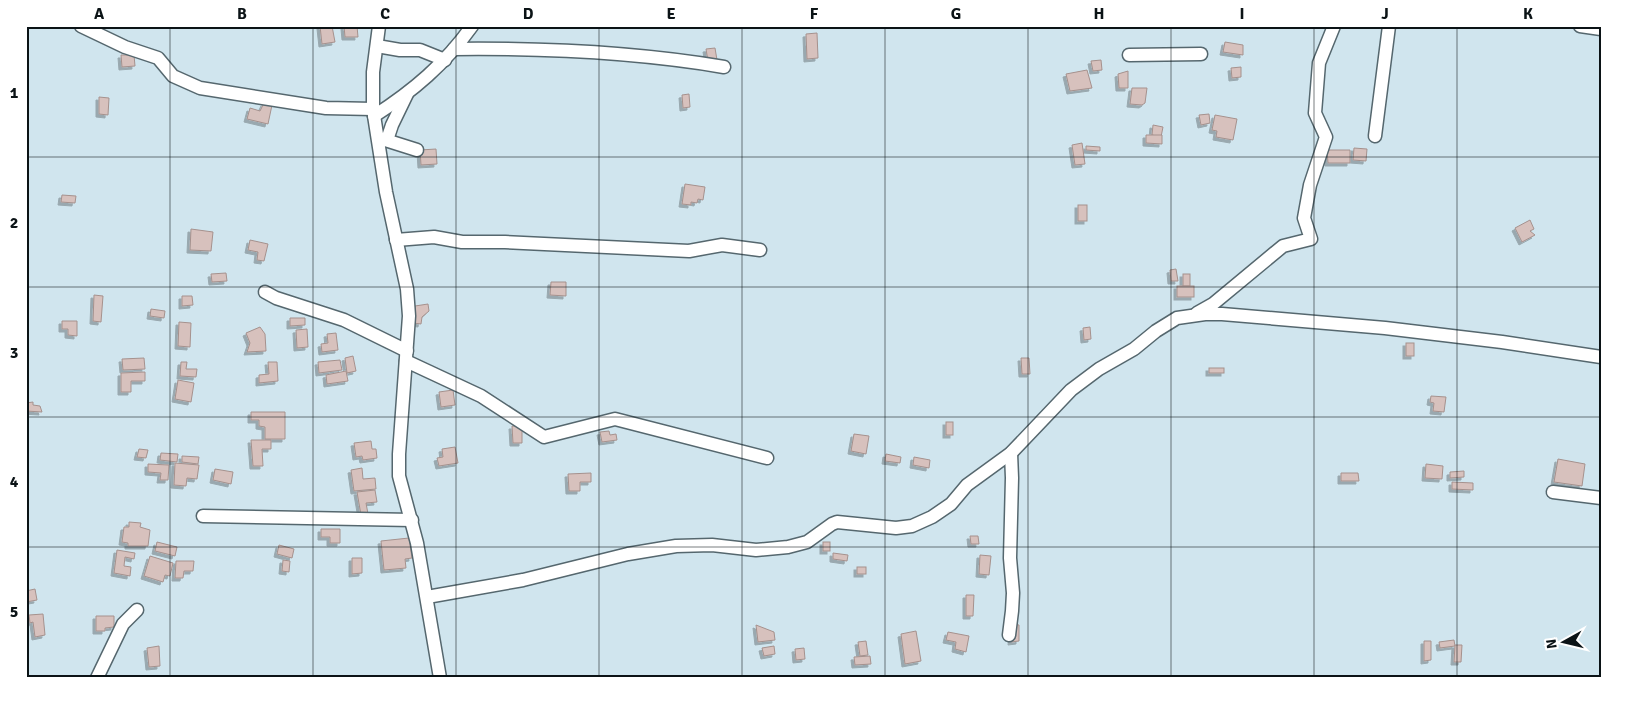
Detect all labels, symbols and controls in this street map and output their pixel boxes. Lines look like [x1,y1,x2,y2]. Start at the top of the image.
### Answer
text: A [94,4,105,24]
text: B [237,4,247,24]
text: C [380,4,390,24]
text: D [523,4,534,24]
text: E [666,4,676,24]
text: F [810,4,819,24]
text: G [951,4,961,24]
text: H [1094,4,1104,24]
text: I [1239,4,1245,24]
text: J [1381,4,1389,24]
text: K [1523,4,1533,24]
text: 1 [10,83,19,103]
text: 2 [10,213,18,233]
text: 3 [10,343,18,363]
text: 4 [10,472,19,492]
text: 5 [10,602,18,622]
north arrow [1540,616,1590,666]
text: N [1543,638,1561,650]

